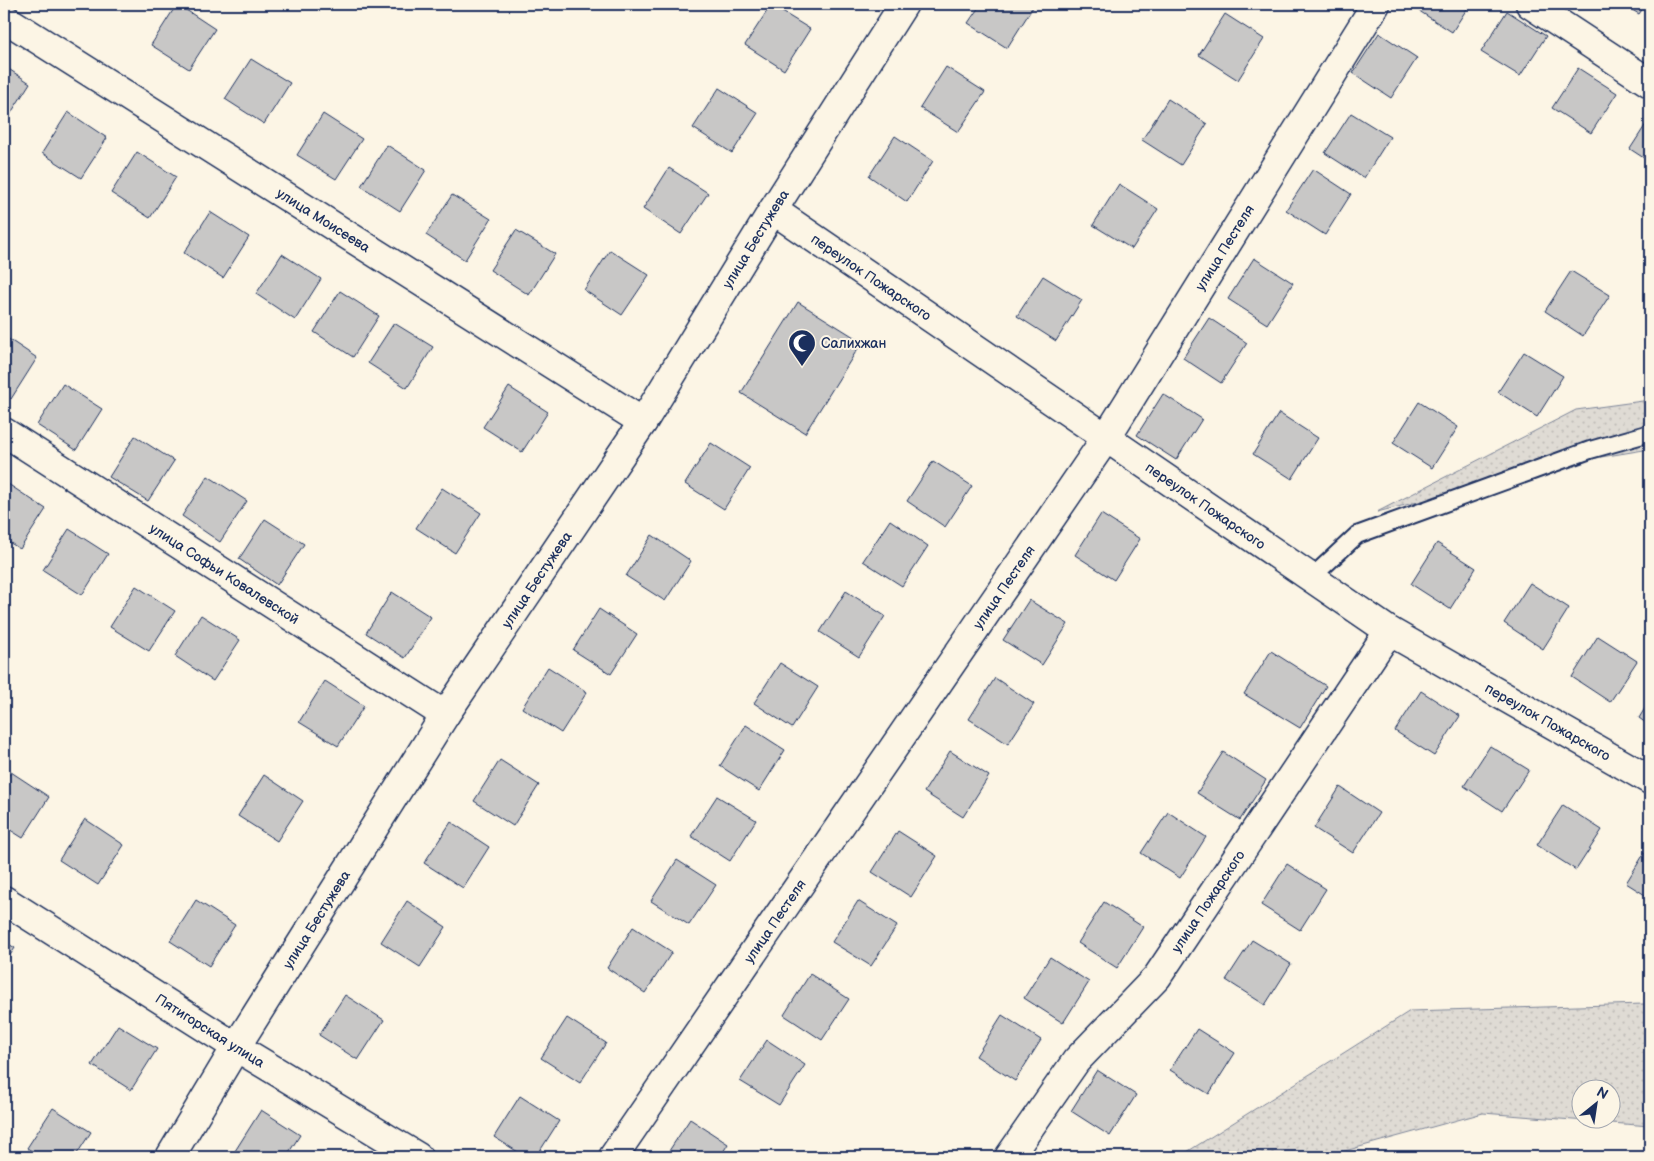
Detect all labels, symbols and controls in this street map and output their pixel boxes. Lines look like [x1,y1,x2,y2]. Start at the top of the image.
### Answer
street label: улица Моисеева [273,185,374,257]
street label: улица Бестужева [719,186,793,292]
street label: улица Пестеля [1192,202,1258,294]
street label: переулок Пожарского [808,231,934,325]
mosque icon: Салихжан [787,328,817,367]
place label: Салихжан [821,335,887,352]
street label: переулок Пожарского [1142,459,1269,553]
street label: улица Софьи Ковалевской [146,520,302,628]
street label: улица Бестужева [498,528,576,631]
street label: улица Пестеля [970,542,1039,633]
street label: переулок Пожарского [1482,680,1613,765]
street label: улица Пожарского [1168,847,1249,956]
street label: улица Бестужева [279,867,354,972]
street label: улица Пестеля [740,876,810,967]
street label: Пятигорская улица [152,990,268,1072]
north arrow [1572,1078,1622,1128]
text: N [1593,1083,1611,1103]

